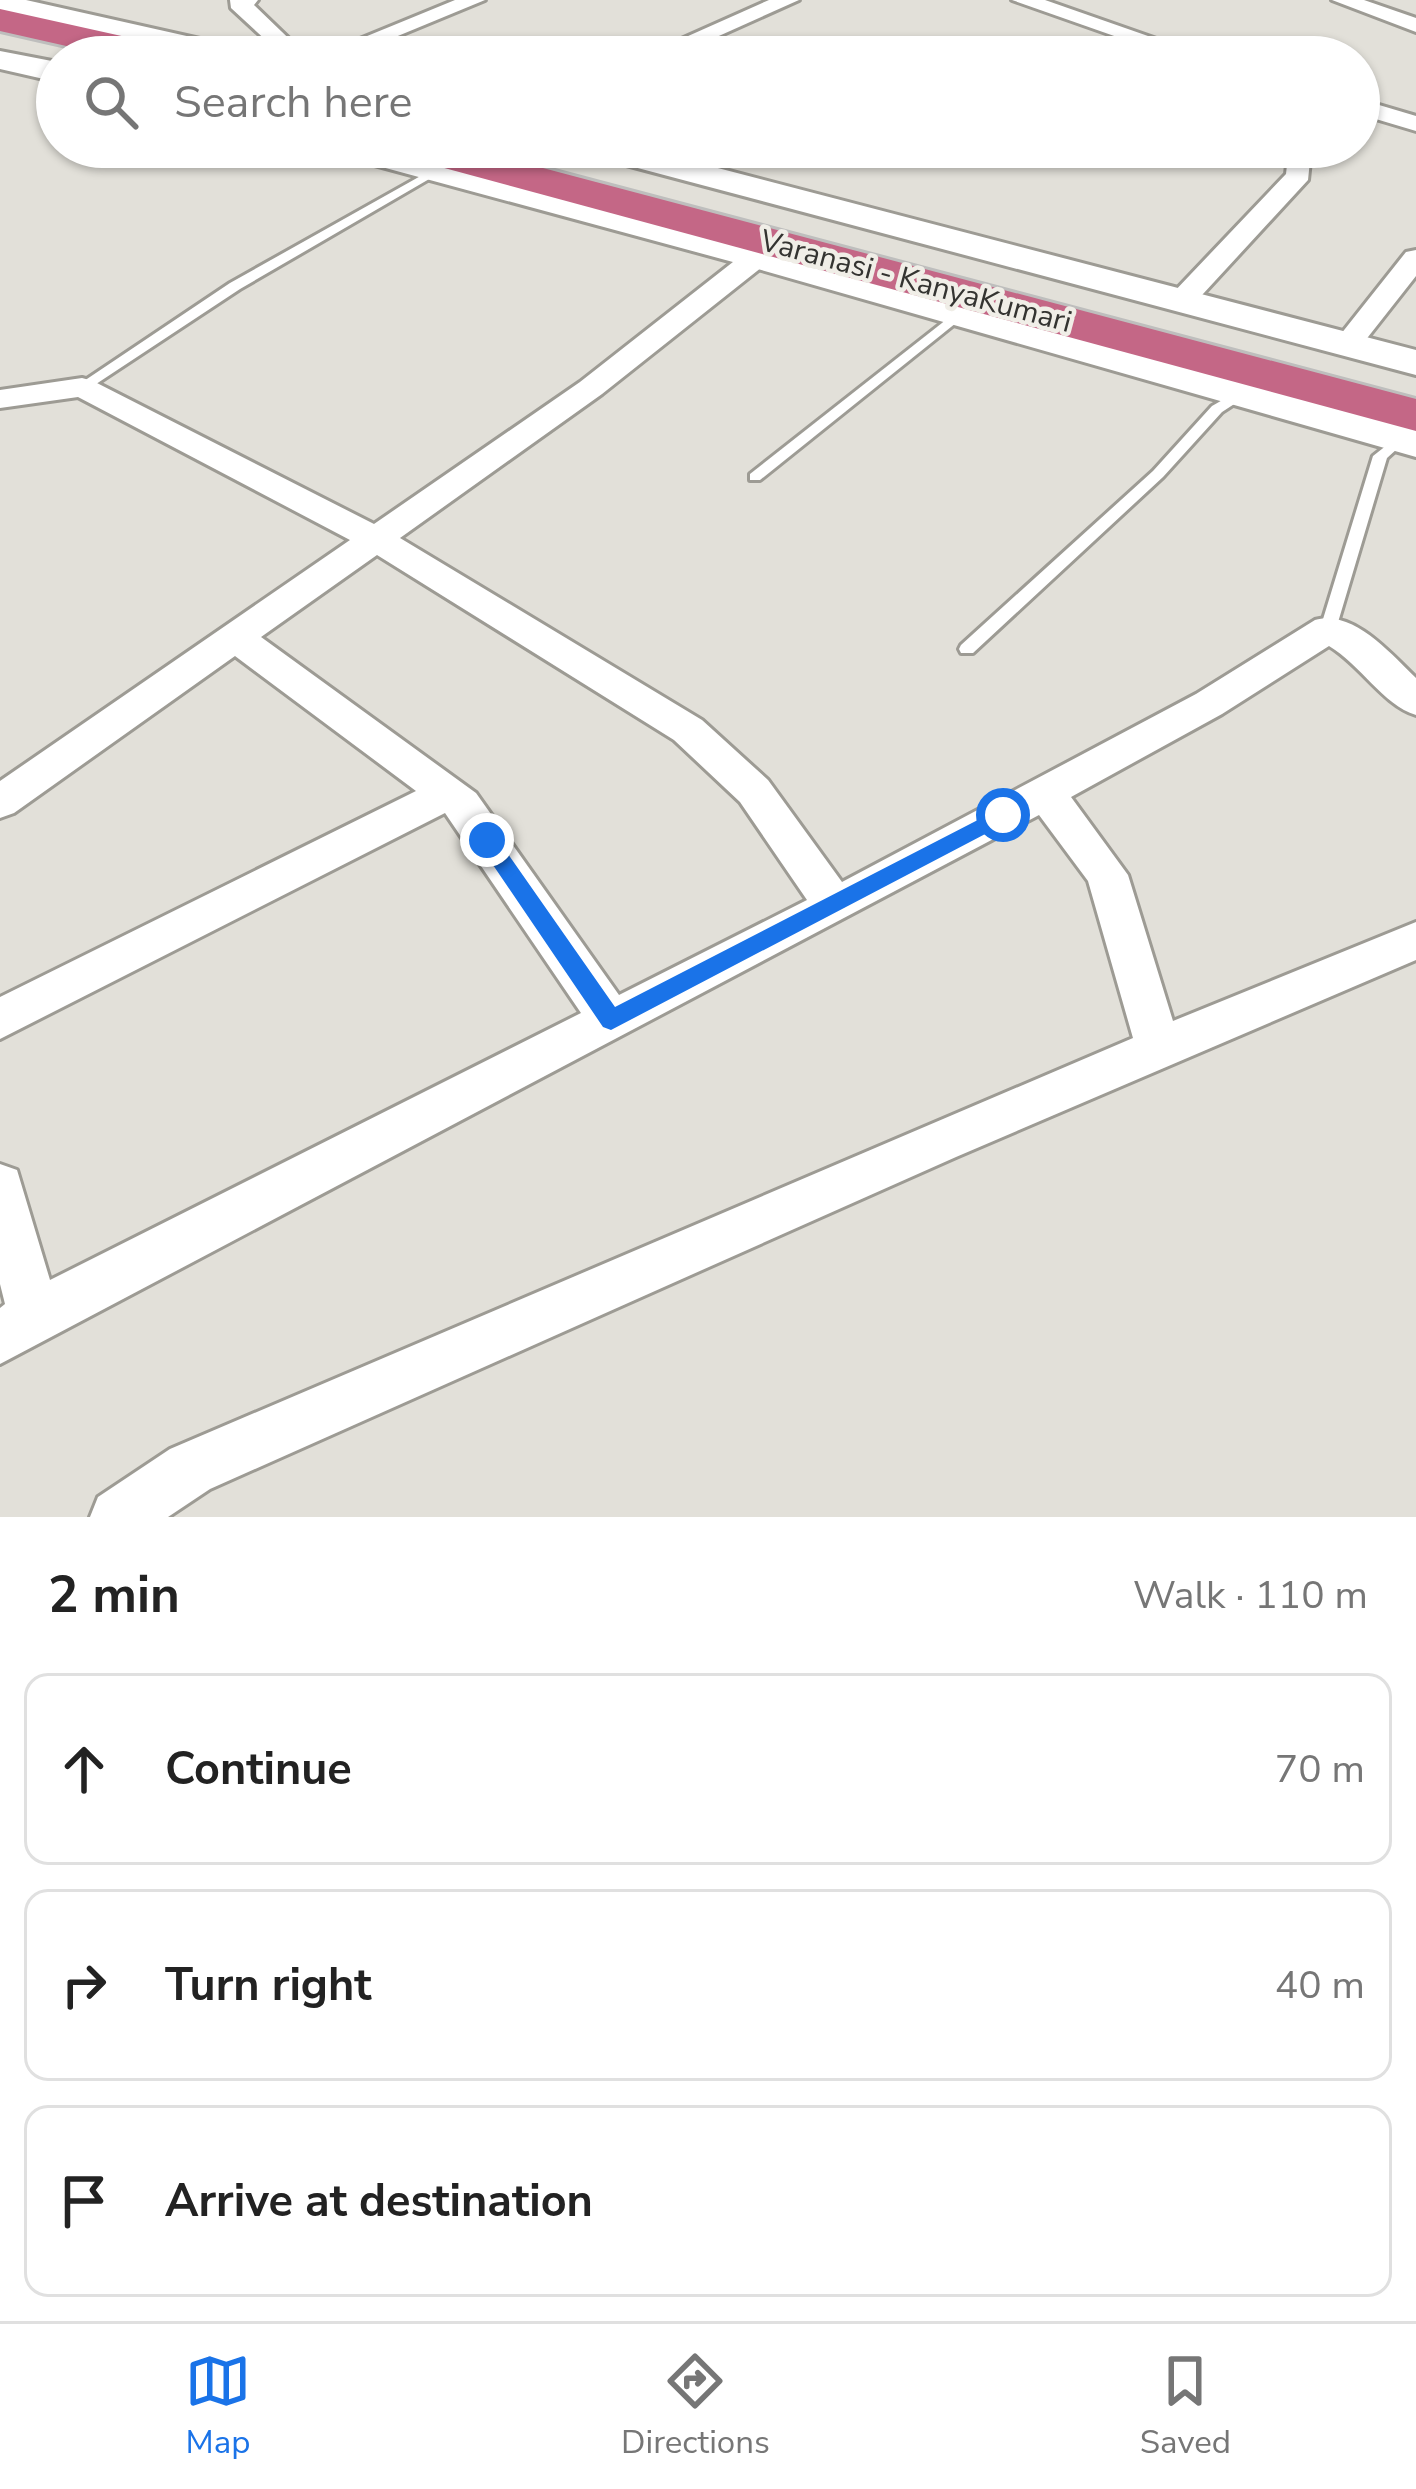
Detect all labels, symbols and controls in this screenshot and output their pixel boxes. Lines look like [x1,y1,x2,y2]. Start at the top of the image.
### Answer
search box [36,36,1380,168]
icon: search [78,69,144,135]
text: Search here [174,72,413,133]
street label: Varanasi - KanyaKumari [755,220,1076,343]
route start [976,788,1030,842]
route end [460,813,514,867]
text: 2 min [48,1560,180,1630]
text: Walk · 110 m [1133,1569,1368,1622]
icon: ahead [51,1736,117,1802]
text: Continue [165,1739,352,1800]
text: 70 m [1275,1743,1365,1796]
icon: right [51,1952,117,2018]
text: Turn right [165,1955,372,2016]
text: 40 m [1275,1959,1365,2012]
icon: arrive [51,2168,117,2234]
text: Arrive at destination [165,2171,593,2232]
tab: Map [185,2348,251,2465]
tab: Directions [621,2348,770,2465]
tab: Saved [1140,2348,1231,2465]

